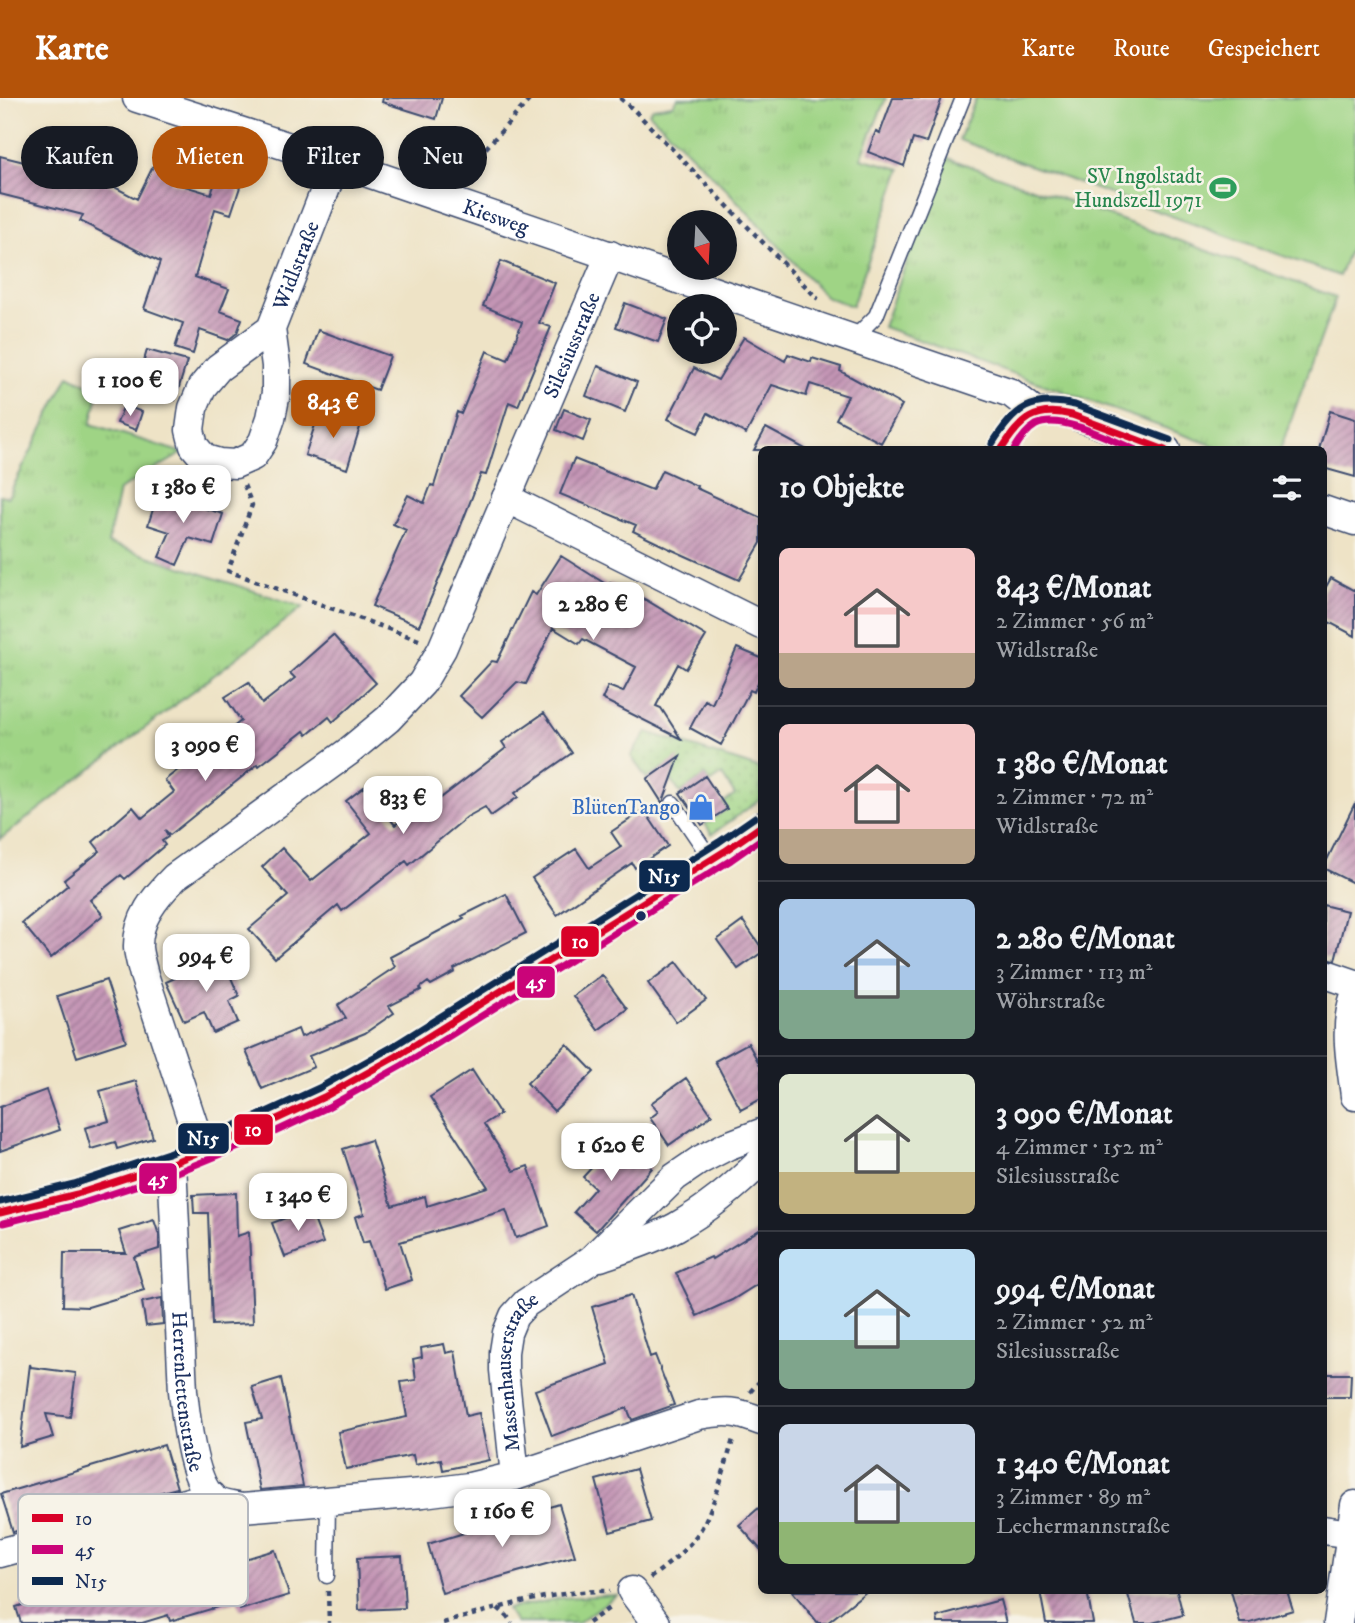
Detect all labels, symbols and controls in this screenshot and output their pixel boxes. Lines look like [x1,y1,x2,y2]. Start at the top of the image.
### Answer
text: Karte [35,29,109,70]
text: Karte [1021,34,1075,64]
text: Route [1113,34,1170,64]
text: Gespeichert [1208,34,1320,64]
chip: Kaufen [21,126,138,189]
chip: Mieten [152,126,268,189]
chip: Filter [282,126,384,189]
chip: Neu [398,126,487,189]
place label: SV Ingolstadt Hundszell 1971 [1074,164,1202,214]
sports icon: SV Ingolstadt Hundszell 1971 [1208,173,1238,203]
street label: Kiesweg [459,194,533,241]
north arrow [667,210,737,280]
map controls [667,210,737,364]
street label: Widlstraße [267,217,326,315]
street label: Silesiusstraße [538,288,607,403]
button: locate [667,294,737,364]
pin: 1 100 € [65,358,195,418]
text: 1 100 € [98,366,162,395]
pin: 843 € [284,380,382,440]
text: 843 € [307,388,359,417]
pin: 1 380 € [118,466,248,525]
icon: filters [1268,469,1306,507]
text: 10 Objekte [779,470,904,507]
text: 1 380 € [151,473,215,502]
text: 843 €/Monat [996,570,1151,607]
icon: home [835,576,919,660]
pin: 2 280 € [528,582,658,642]
text: 2 280 € [558,590,628,619]
text: 2 Zimmer · 56 m² [996,607,1153,636]
text: Widlstraße [996,636,1098,665]
pin: 3 090 € [140,724,270,783]
text: 3 090 € [171,731,239,760]
text: 1 380 €/Monat [996,746,1168,783]
icon: home [835,752,919,836]
pin: 833 € [354,776,452,836]
text: 2 Zimmer · 72 m² [996,783,1153,812]
text: 833 € [379,784,427,813]
shop icon: BlütenTango [686,792,716,822]
place label: BlütenTango [572,795,680,821]
text: Widlstraße [996,812,1098,841]
line badge: N15 [638,859,691,893]
text: N15 [648,866,680,889]
unlabelled marker [634,909,648,923]
text: 2 280 €/Monat [996,921,1175,958]
line badge: 10 [560,925,600,958]
icon: home [835,927,919,1011]
text: 10 [571,931,589,954]
pin: 994 € [157,934,255,994]
text: 994 € [179,942,233,971]
text: 3 Zimmer · 113 m² [996,958,1153,987]
line badge: 45 [516,965,556,999]
text: 45 [526,971,547,994]
text: Wöhrstraße [996,987,1105,1016]
text: 3 090 €/Monat [996,1096,1173,1133]
icon: home [835,1102,919,1186]
line badge: 10 [233,1113,274,1146]
text: 10 [244,1119,262,1142]
line badge: N15 [177,1122,230,1155]
pin: 1 620 € [546,1124,676,1183]
text: N15 [187,1128,219,1151]
text: 1 620 € [577,1131,645,1160]
text: 4 Zimmer · 152 m² [996,1133,1163,1162]
line badge: 45 [138,1162,178,1195]
text: Silesiusstraße [996,1162,1119,1191]
text: 45 [148,1168,169,1191]
pin: 1 340 € [233,1174,363,1233]
text: 1 340 € [265,1181,331,1210]
text: 994 €/Monat [996,1271,1155,1308]
icon: home [835,1277,919,1361]
street label: Massenhauserstraße [492,1286,544,1453]
text: 2 Zimmer · 52 m² [996,1308,1153,1337]
street label: Herrenlettenstraße [165,1311,209,1475]
text: Silesiusstraße [996,1337,1119,1366]
text: 1 340 €/Monat [996,1446,1170,1483]
icon: home [835,1452,919,1536]
text: 3 Zimmer · 89 m² [996,1483,1150,1512]
pin: 1 160 € [437,1490,567,1549]
legend [18,1494,248,1606]
text: 1 160 € [470,1497,534,1526]
text: 10 [75,1508,92,1531]
text: Lechermannstraße [996,1512,1170,1541]
text: 45 [75,1539,96,1562]
text: N15 [75,1571,107,1594]

